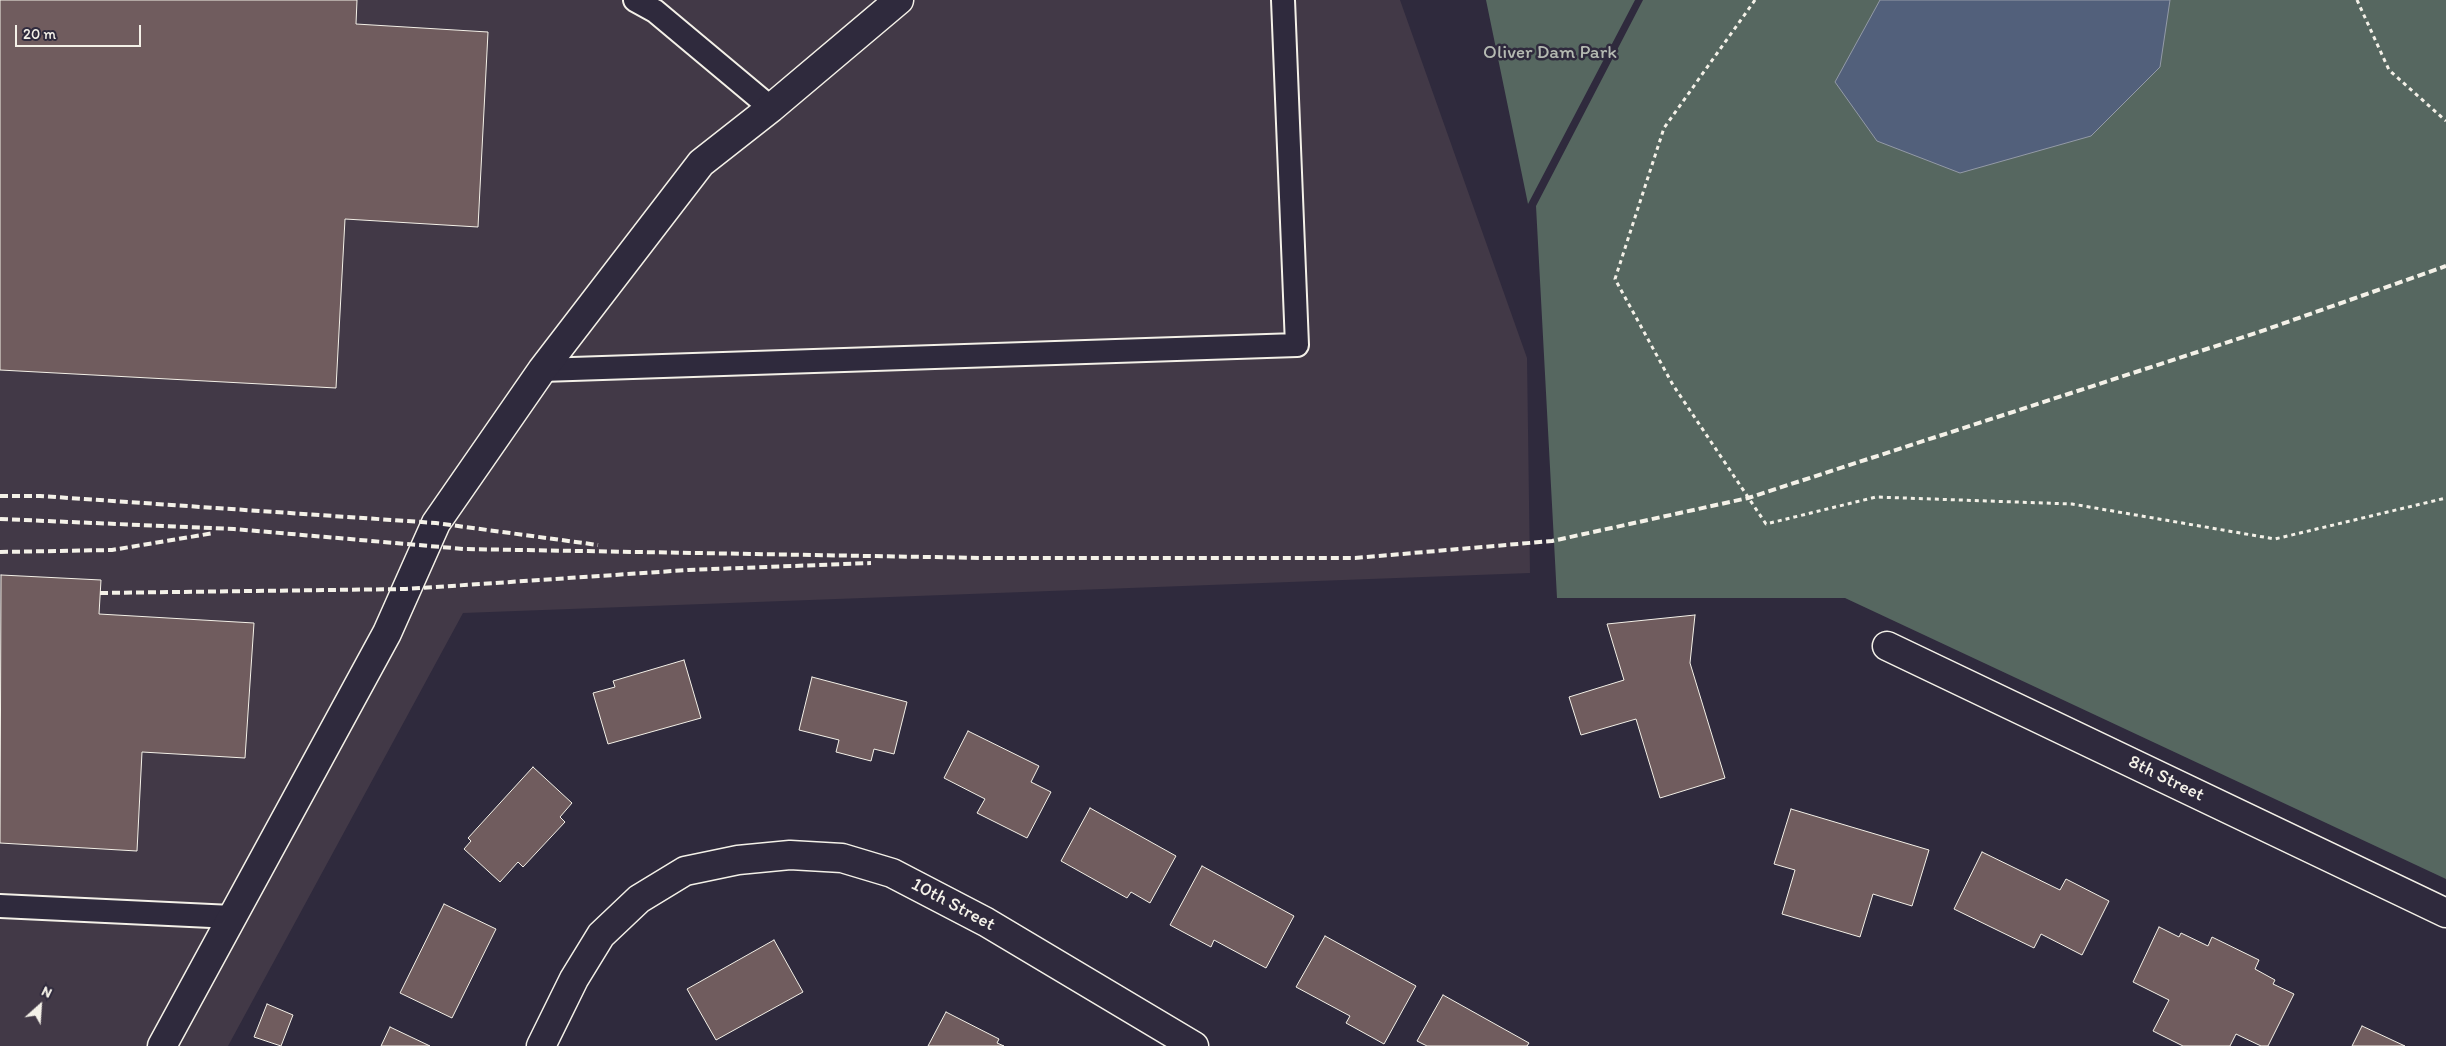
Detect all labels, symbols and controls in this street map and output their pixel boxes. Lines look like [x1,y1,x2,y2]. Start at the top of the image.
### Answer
scale bar [18,15,144,47]
text: 20 m [23,25,56,43]
park label: Oliver Dam Park [1483,42,1617,64]
street label: 8th Street [2124,751,2208,807]
street label: 10th Street [907,873,999,937]
north arrow [15,981,65,1031]
text: N [39,982,55,1002]

